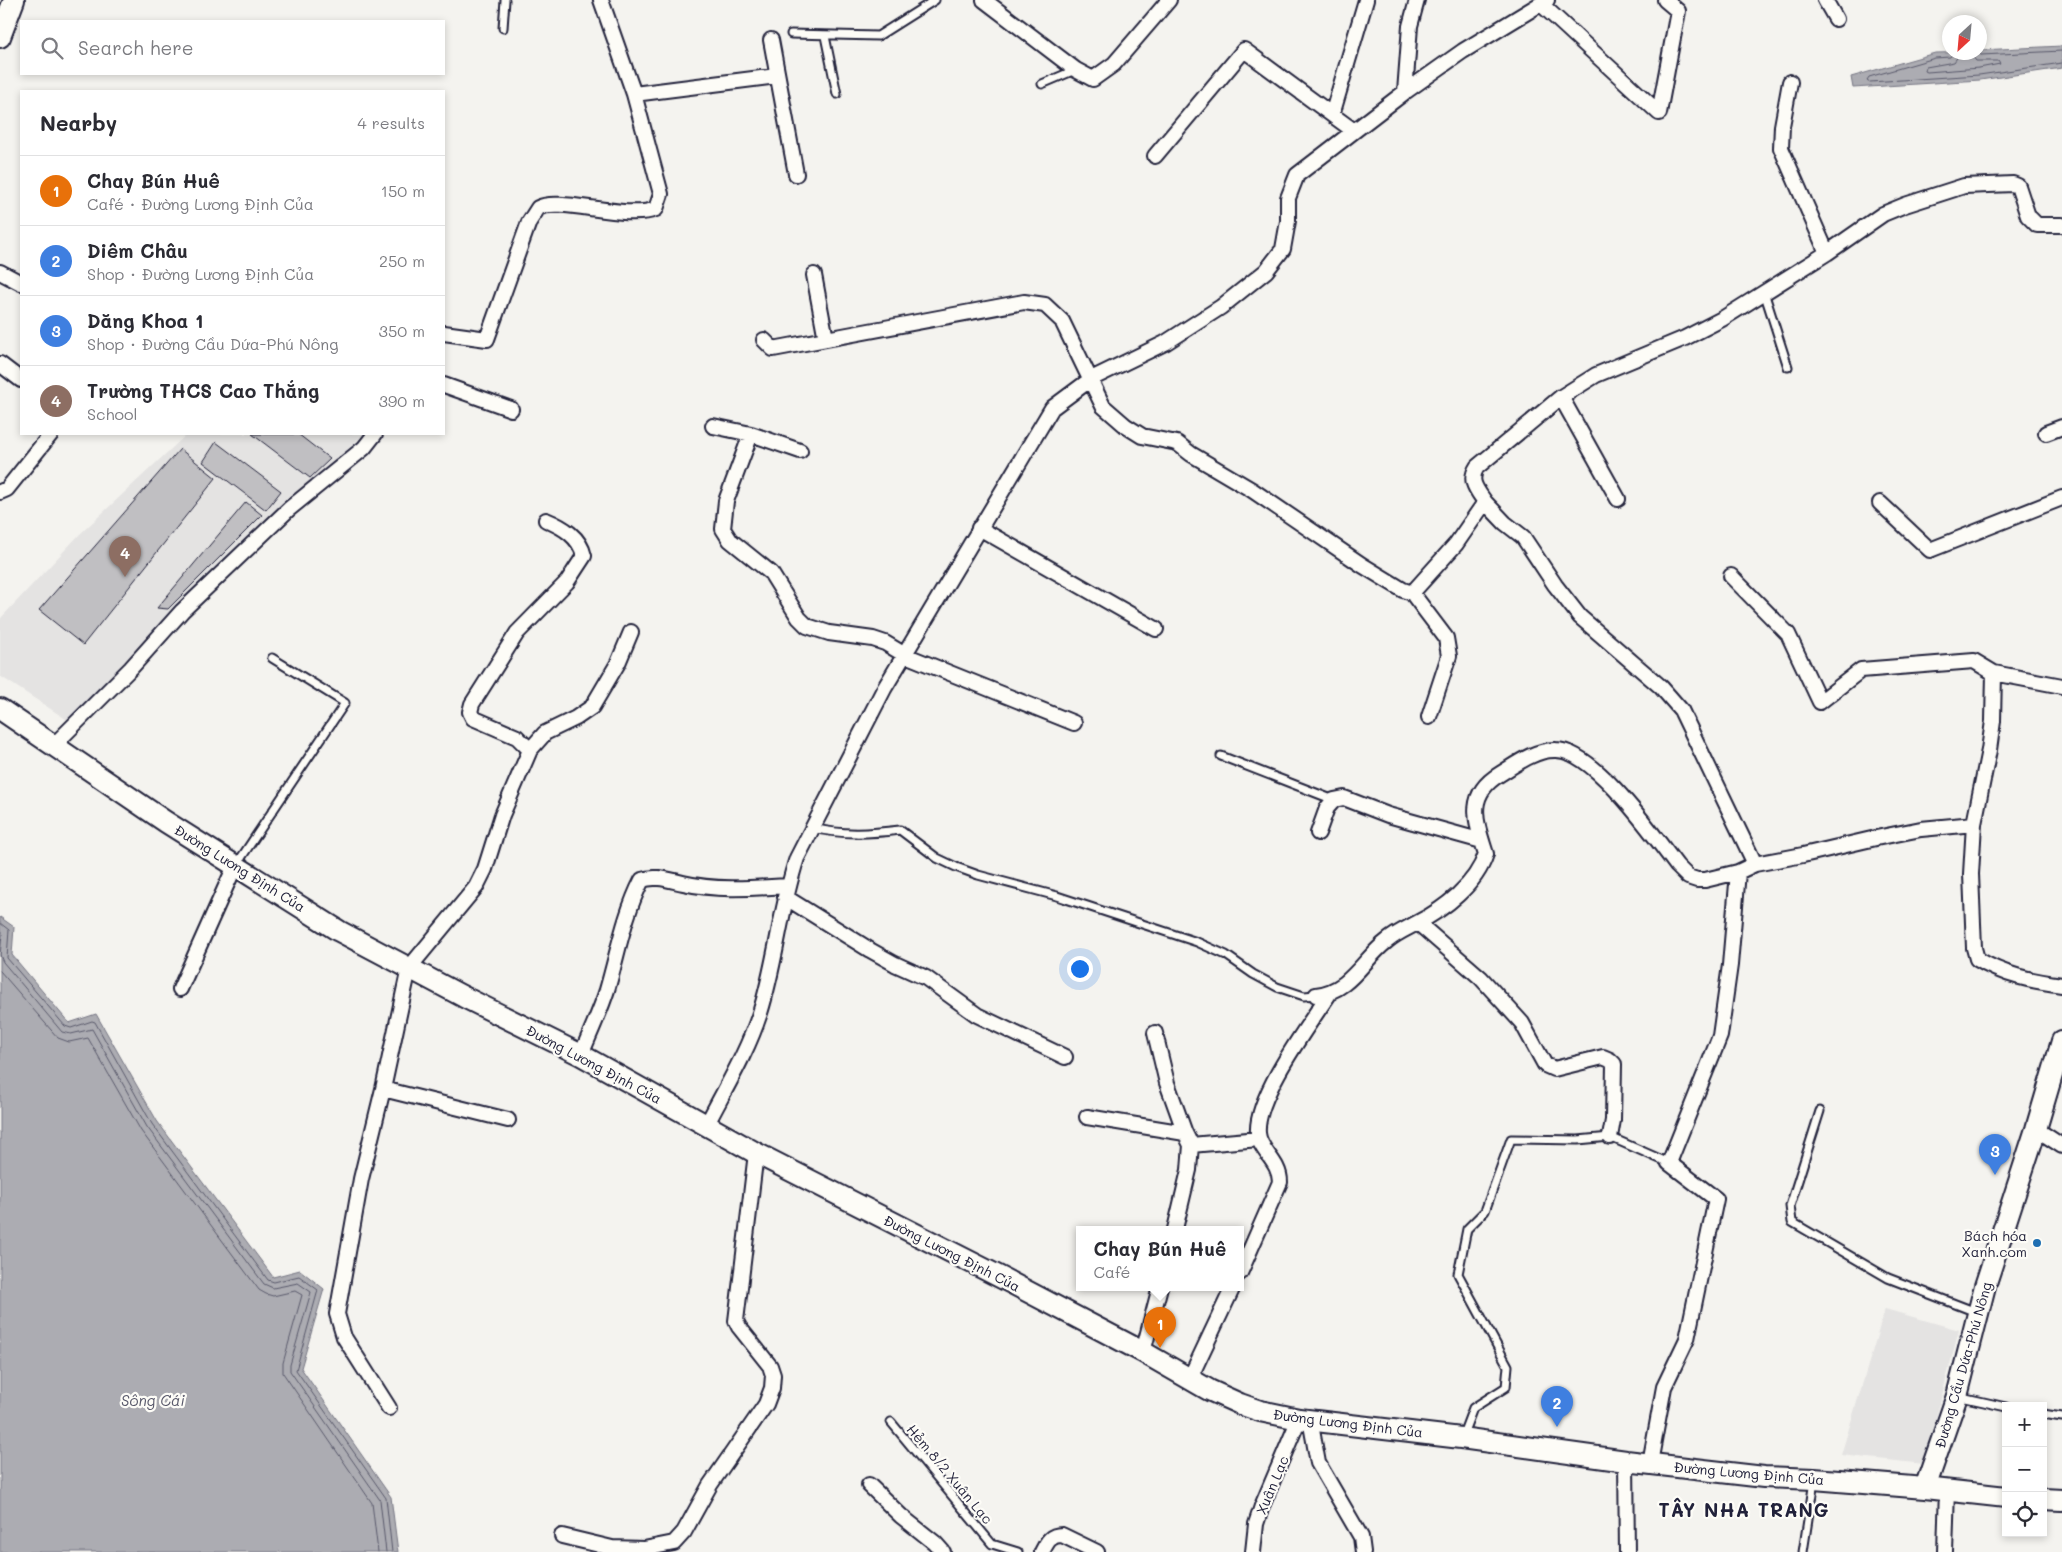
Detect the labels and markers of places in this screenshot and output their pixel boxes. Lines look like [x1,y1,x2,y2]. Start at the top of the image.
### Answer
pin: 4 [109,536,141,577]
pin: 3 [1979,1134,2011,1175]
place label: Bách hóa Xanh.com [1961,1226,2027,1261]
marker: Bách hóa Xanh.com [2031,1237,2043,1249]
pin: 1 [1144,1307,1176,1348]
pin: 2 [1541,1386,1573,1427]

